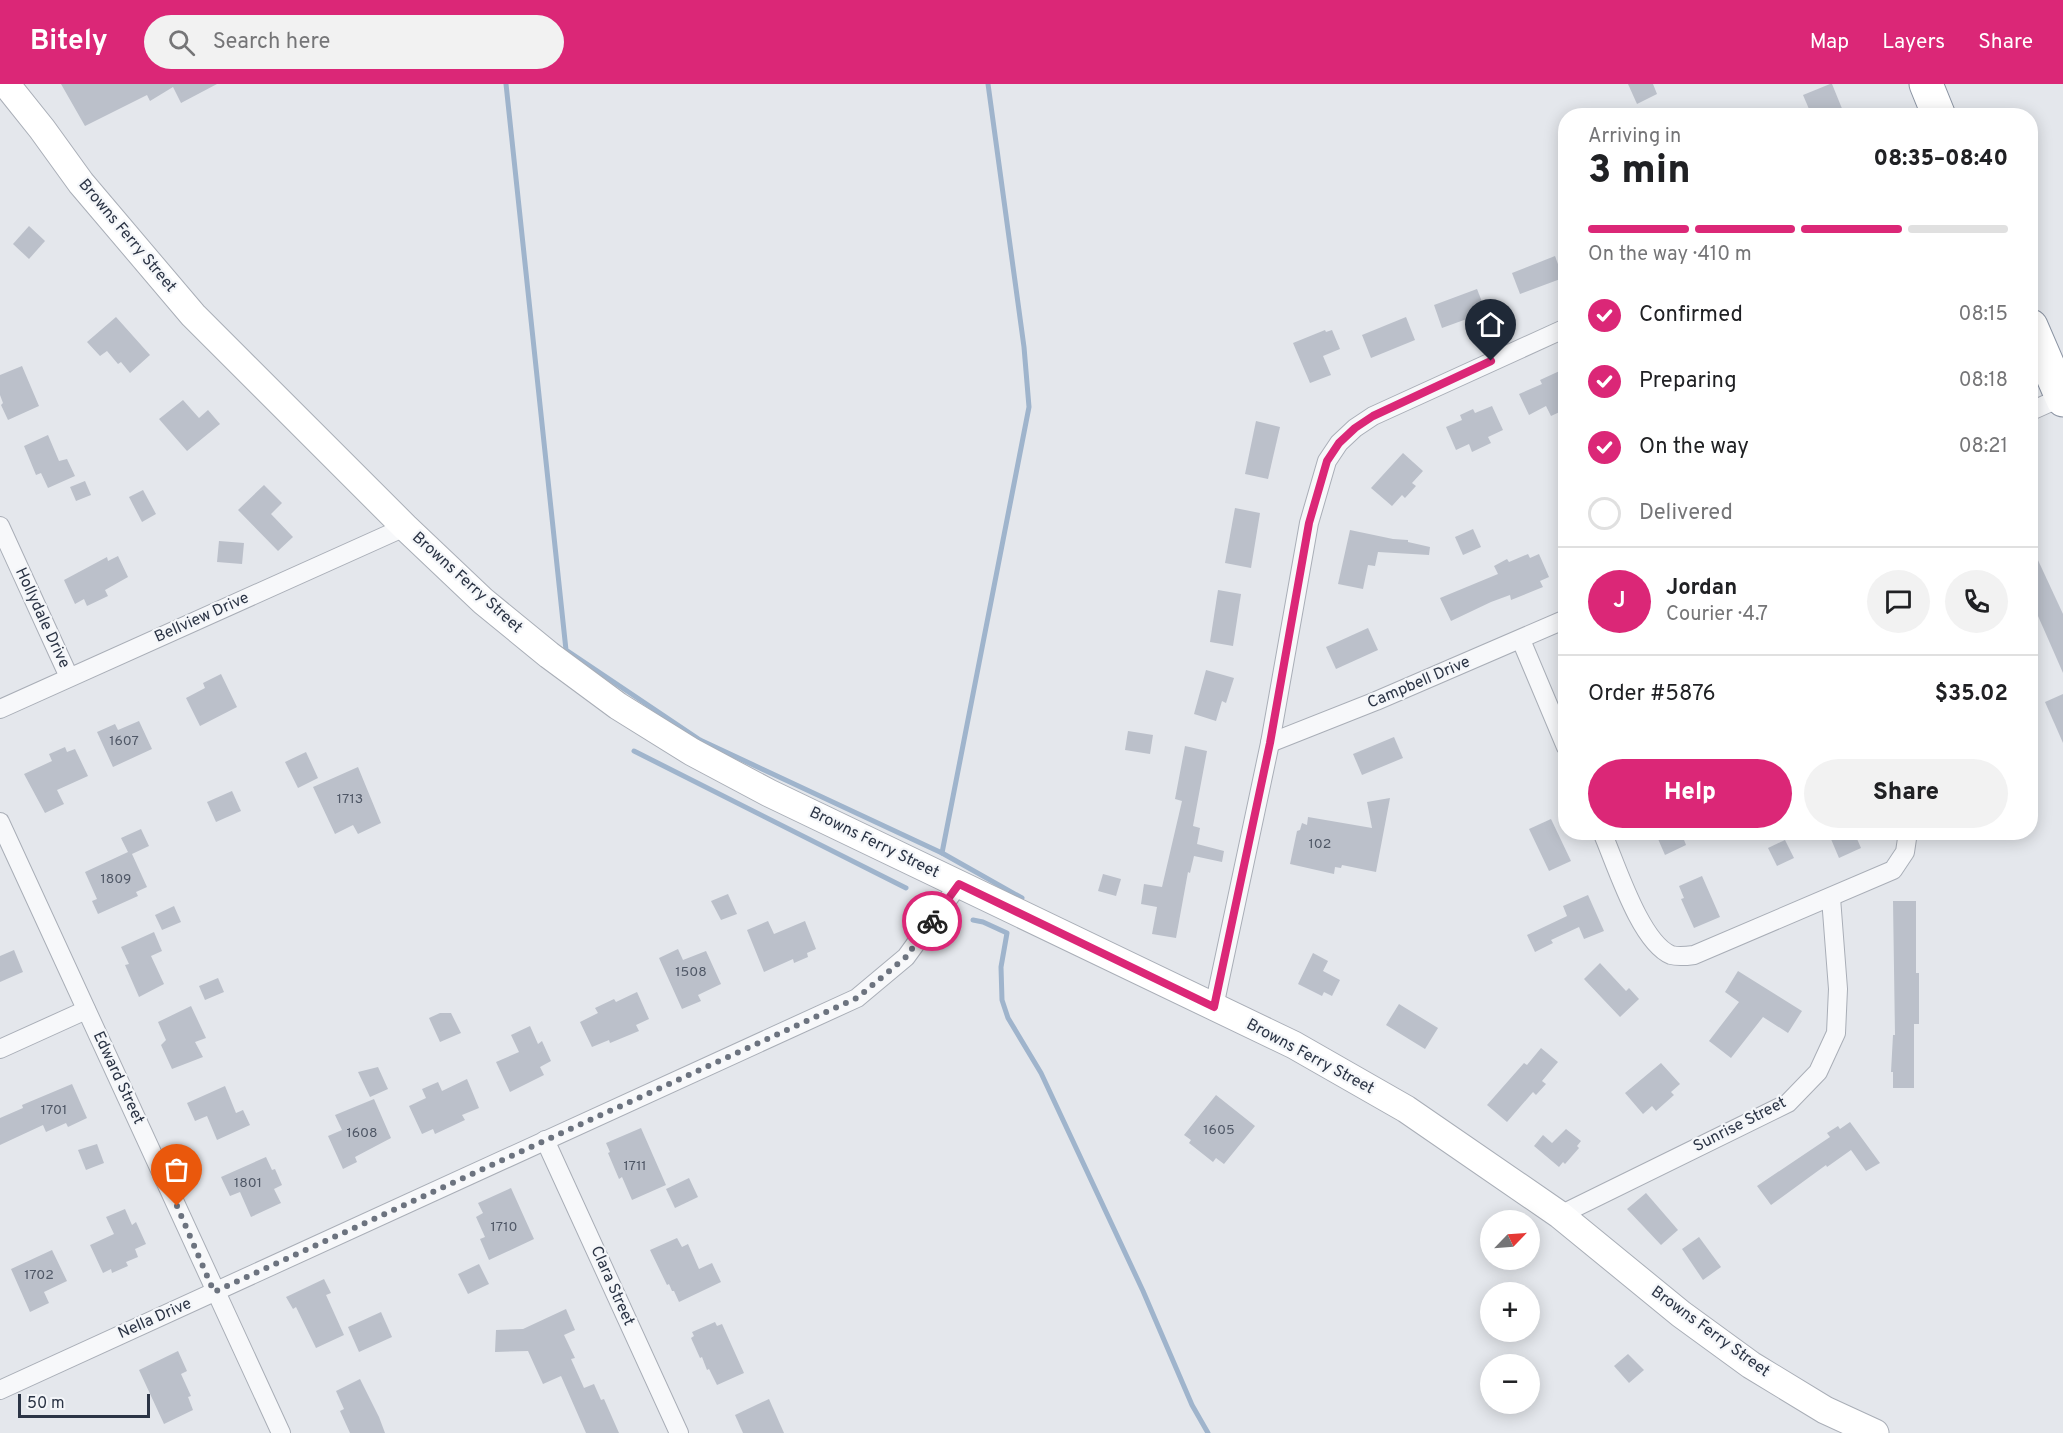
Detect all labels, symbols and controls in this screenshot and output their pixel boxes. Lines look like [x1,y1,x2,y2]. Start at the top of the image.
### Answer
search box [144,15,564,69]
text: Bitely [30,24,108,60]
icon: search [165,26,198,59]
text: Search here [213,29,330,56]
text: Map [1810,29,1849,56]
text: Layers [1882,29,1945,56]
text: Share [1978,29,2033,56]
text: Arriving in [1588,124,1681,150]
text: 08:35–08:40 [1874,146,2008,173]
text: 3 min [1588,148,1691,197]
street label: Browns Ferry Street [74,175,180,297]
text: On the way · 410 m [1588,242,1752,268]
pin [1465,299,1516,361]
icon: check [1588,299,1621,332]
text: Confirmed [1639,302,1743,329]
text: 08:15 [1959,302,2008,328]
icon: home [1474,308,1507,341]
icon: check [1588,365,1621,398]
text: Preparing [1639,368,1737,395]
text: 08:18 [1959,368,2008,394]
icon: check [1588,431,1621,464]
text: On the way [1639,434,1749,461]
text: 08:21 [1959,434,2008,460]
text: Delivered [1639,500,1733,527]
street label: Browns Ferry Street [408,528,526,638]
street label: Hollydale Drive [10,564,74,672]
button: chat [1867,570,1930,633]
button: phone [1945,570,2008,633]
text: Jordan [1666,575,1737,602]
street label: Bellview Drive [152,588,252,648]
text: J [1613,588,1626,615]
text: Courier · 4.7 [1666,602,1768,628]
street label: Campbell Drive [1365,652,1473,714]
text: Order #5876 [1588,681,1716,708]
text: $35.02 [1935,681,2008,708]
house number: 1607 [109,733,139,750]
button: Help [1588,759,1792,828]
button: Share [1804,759,2008,828]
house number: 1713 [337,791,363,808]
street label: Browns Ferry Street [806,803,942,883]
house number: 102 [1309,836,1331,853]
house number: 1809 [101,871,131,888]
courier [902,891,962,951]
icon: bike [916,905,949,938]
house number: 1508 [675,964,707,981]
street label: Browns Ferry Street [1243,1015,1377,1099]
street label: Edward Street [88,1028,148,1128]
street label: Sunrise Street [1690,1093,1790,1157]
house number: 1701 [41,1102,67,1119]
house number: 1605 [1203,1122,1235,1139]
house number: 1608 [346,1125,378,1142]
pin [151,1144,202,1206]
icon: bag [160,1153,193,1186]
house number: 1711 [623,1158,647,1175]
house number: 1801 [234,1175,262,1192]
north arrow [1480,1210,1540,1270]
map controls [1480,1210,1540,1414]
house number: 1710 [491,1219,517,1236]
street label: Clara Street [586,1243,638,1329]
house number: 1702 [24,1267,54,1284]
button: + [1480,1282,1540,1342]
street label: Browns Ferry Street [1647,1282,1773,1382]
street label: Nella Drive [115,1294,195,1344]
button: − [1480,1354,1540,1414]
scale bar [18,1391,150,1418]
text: 50 m [27,1394,65,1414]

